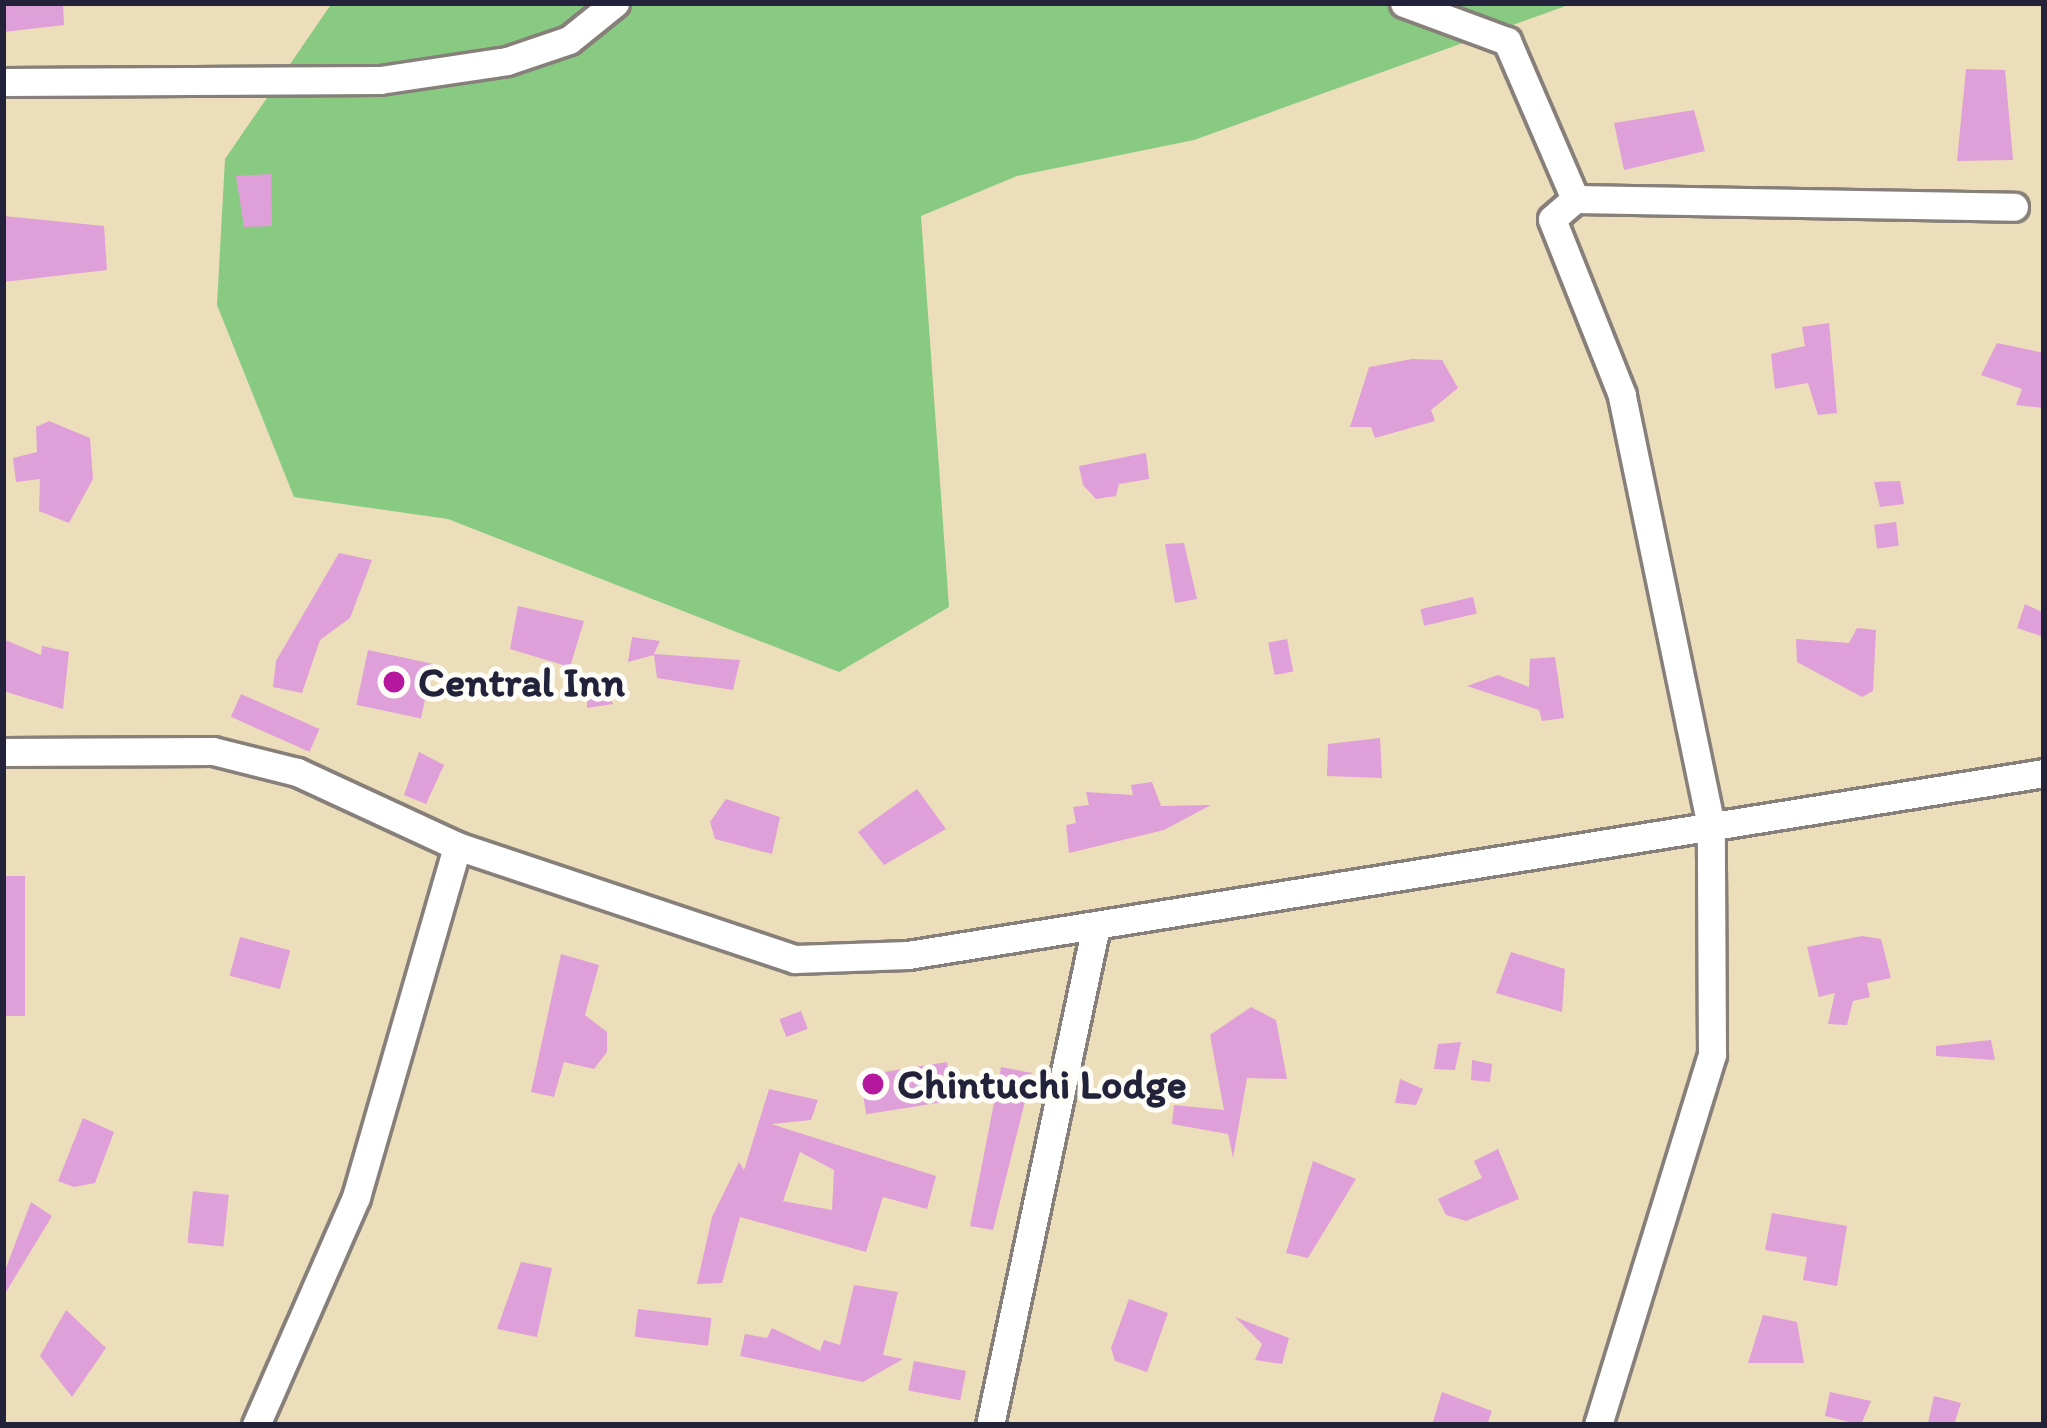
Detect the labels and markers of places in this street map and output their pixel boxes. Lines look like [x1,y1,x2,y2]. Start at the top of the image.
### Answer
place label: Central Inn [418,657,625,707]
marker: Central Inn [381,669,407,695]
place label: Chintuchi Lodge [897,1059,1187,1109]
marker: Chintuchi Lodge [860,1071,886,1097]

